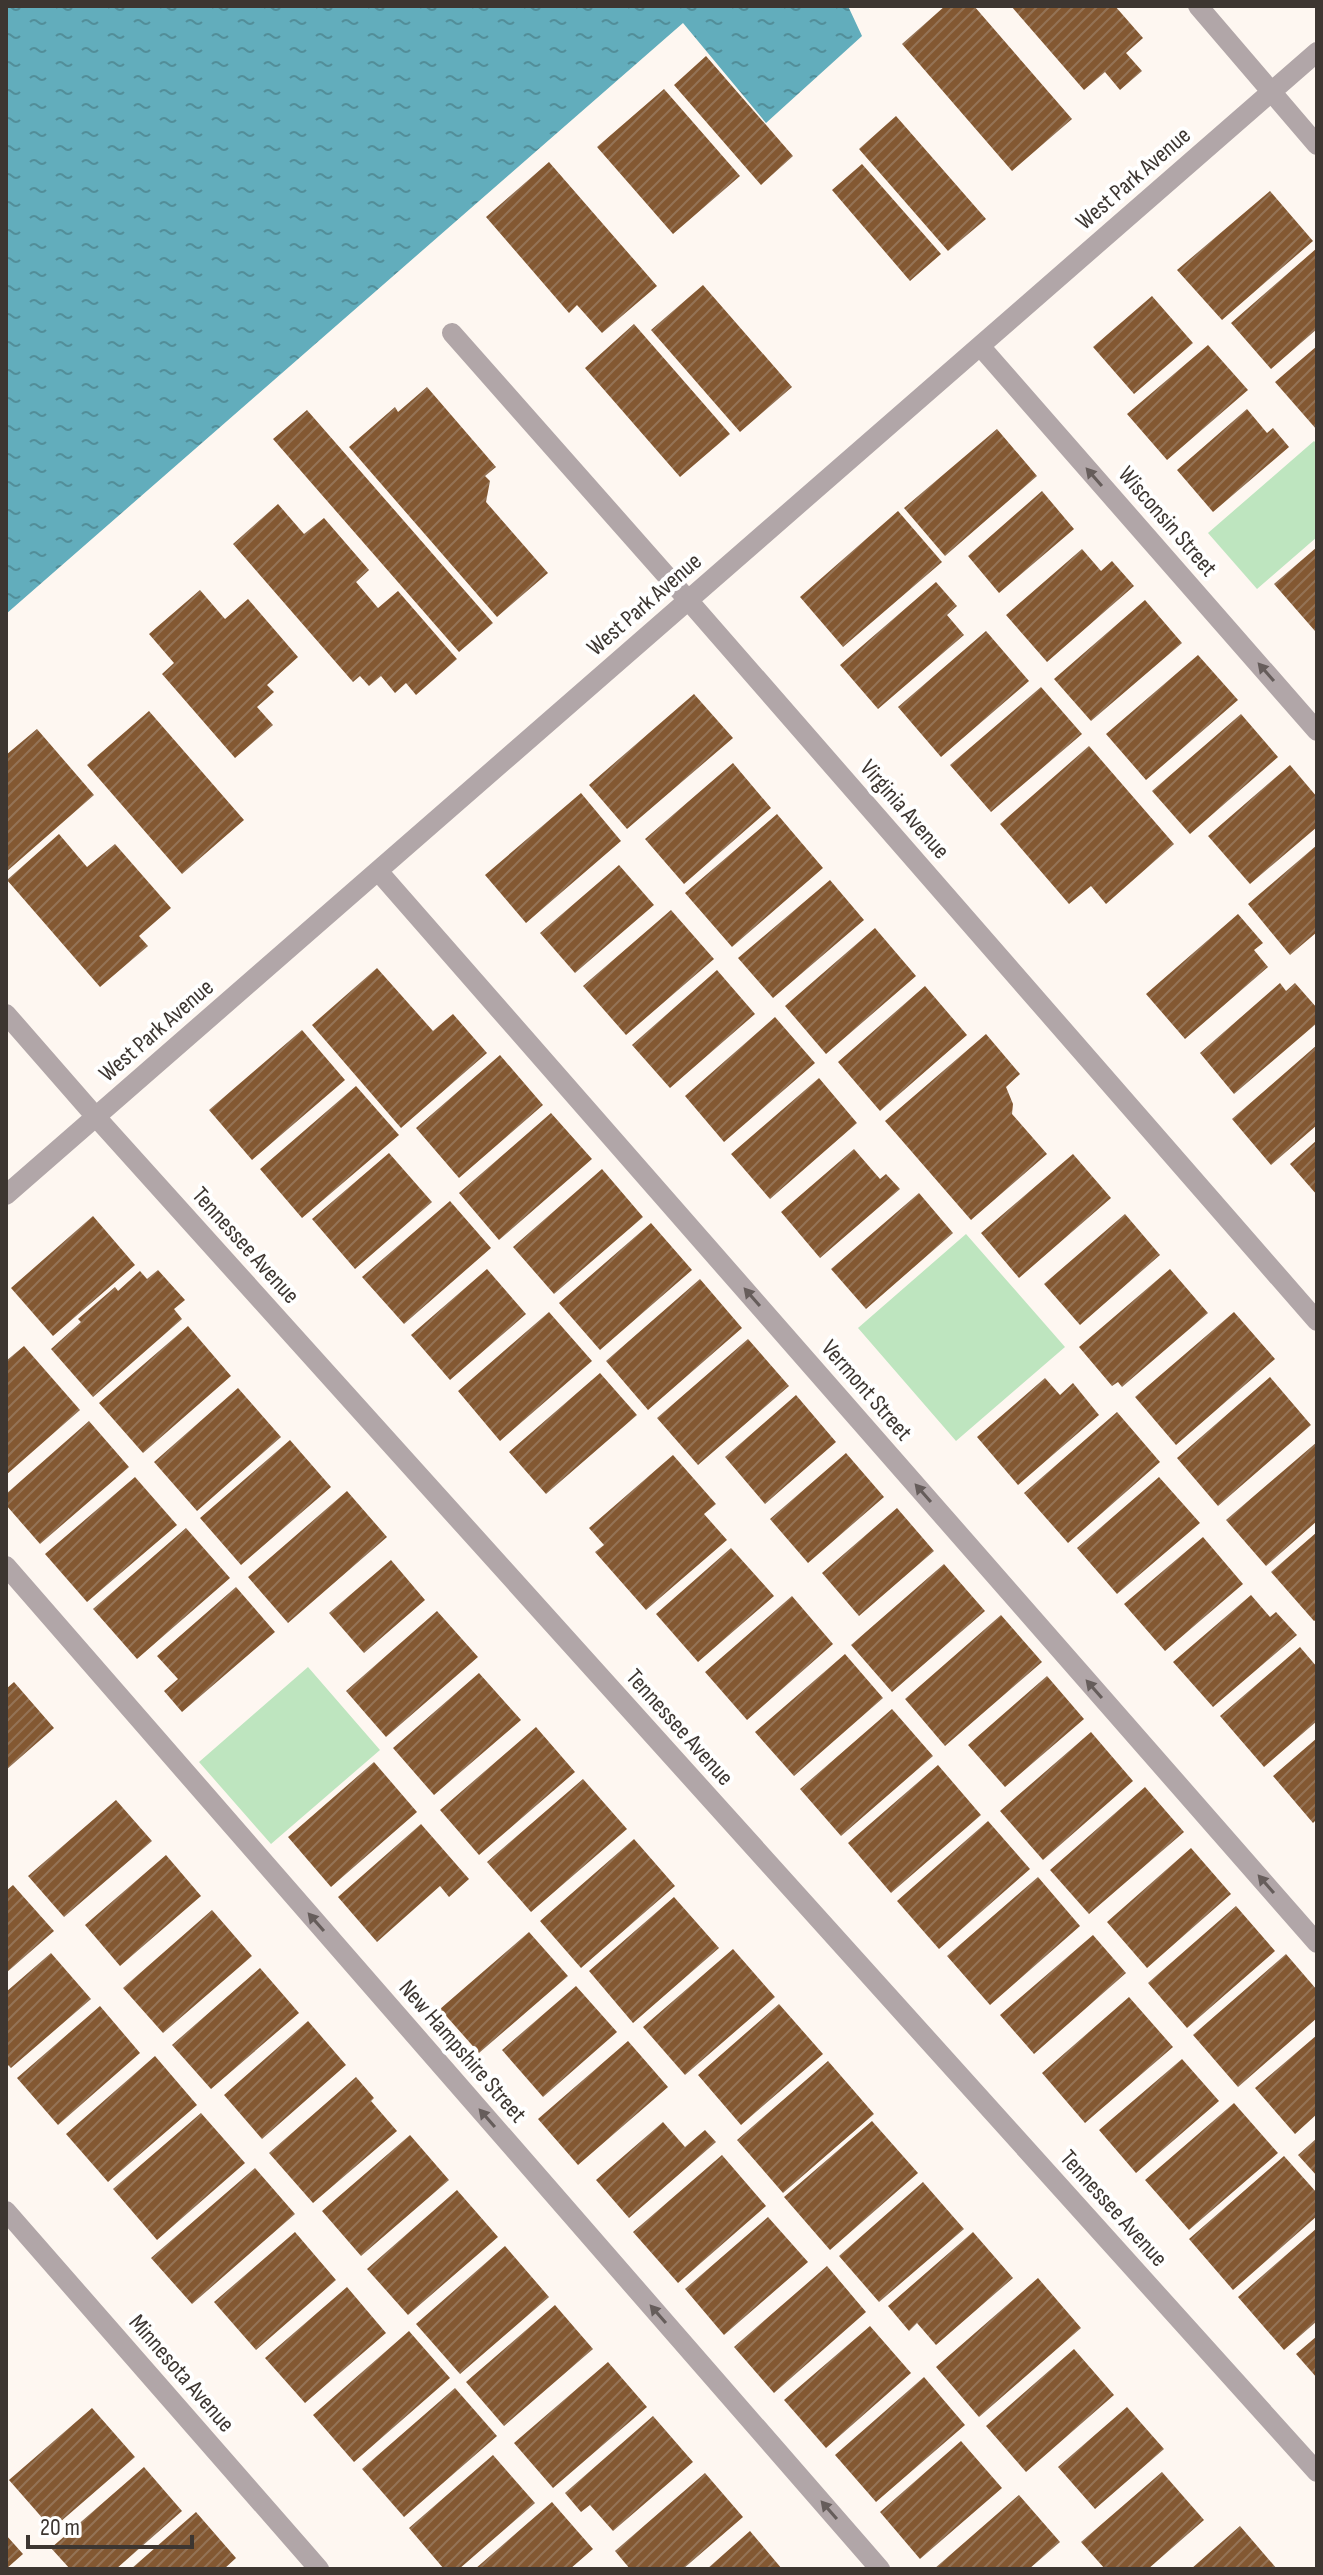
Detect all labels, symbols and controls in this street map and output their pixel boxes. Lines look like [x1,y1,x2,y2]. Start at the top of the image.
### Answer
street label: West Park Avenue [1070,121,1197,236]
street label: Wisconsin Street [1112,460,1223,582]
one-way arrow [1086,467,1103,487]
street label: West Park Avenue [581,547,708,662]
one-way arrow [1257,663,1275,682]
street label: Virginia Avenue [854,754,956,865]
street label: West Park Avenue [93,973,220,1088]
street label: Tennessee Avenue [186,1181,306,1310]
one-way arrow [744,1288,761,1308]
street label: Vermont Street [815,1334,918,1447]
one-way arrow [915,1484,932,1504]
street label: Tennessee Avenue [620,1663,740,1792]
one-way arrow [1086,1679,1104,1698]
one-way arrow [1257,1875,1275,1894]
one-way arrow [308,1913,325,1933]
street label: New Hampshire Street [393,1974,533,2129]
one-way arrow [479,2109,496,2129]
street label: Tennessee Avenue [1054,2144,1174,2273]
one-way arrow [650,2305,667,2325]
street label: Minnesota Avenue [123,2309,241,2438]
scale bar [28,2499,192,2549]
one-way arrow [820,2501,838,2520]
text: 20 m [40,2513,80,2542]

